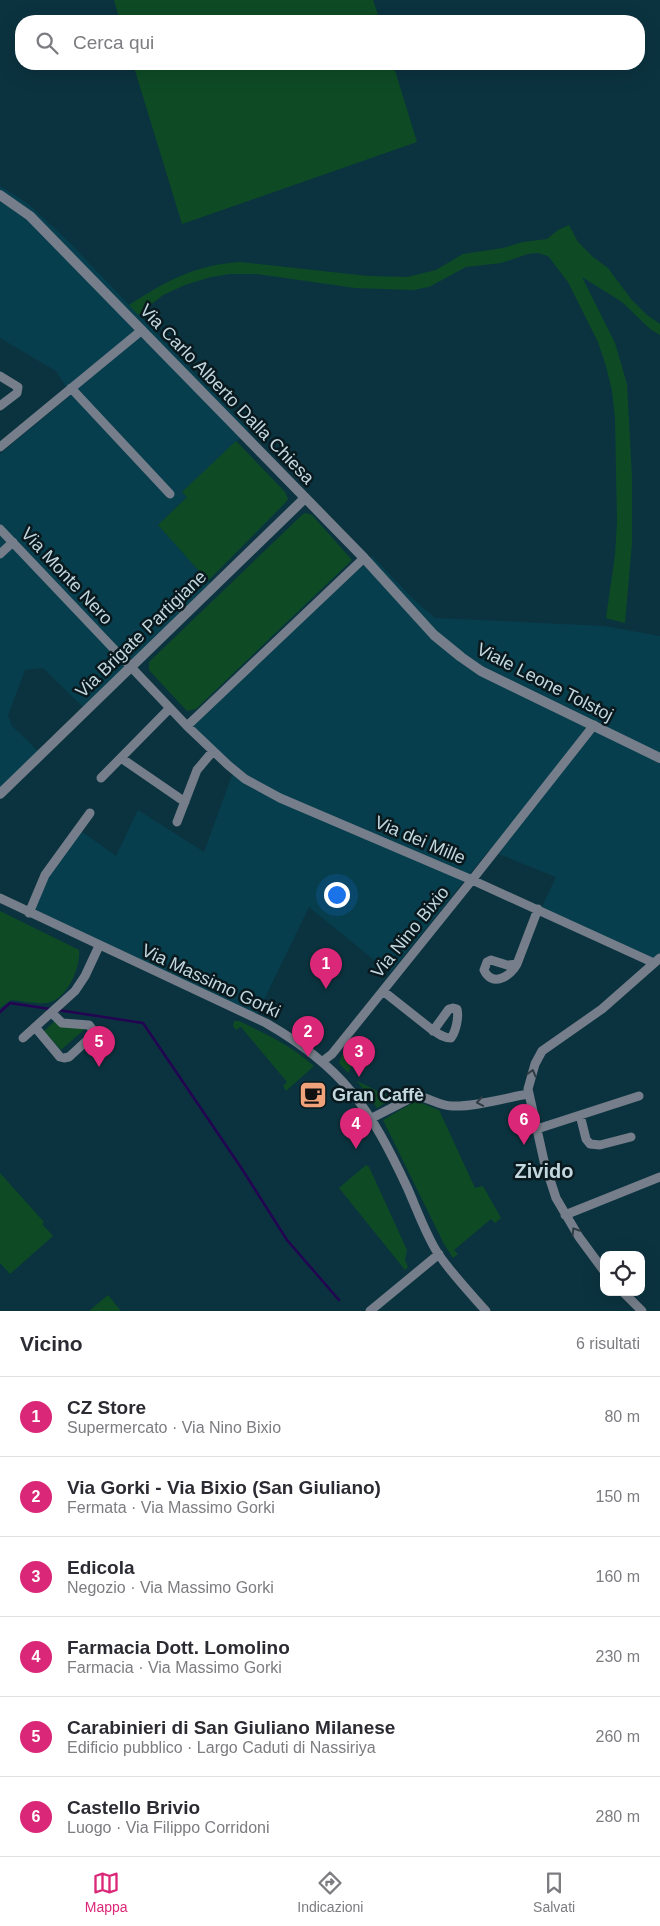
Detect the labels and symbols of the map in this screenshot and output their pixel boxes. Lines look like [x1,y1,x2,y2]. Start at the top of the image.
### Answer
street label: Via Carlo Alberto Dalla Chiesa [136,300,319,489]
street label: Via Monte Nero [17,524,117,628]
street label: Via Brigate Partigiane [72,566,210,702]
street label: Viale Leone Tolstoj [473,639,617,725]
street label: Via dei Mille [372,812,468,868]
your location [324,882,350,908]
street label: Via Nino Bixio [367,882,453,982]
street label: Via Massimo Gorki [138,940,284,1022]
pin: 1 [310,948,342,989]
pin: 2 [292,1016,324,1057]
pin: 5 [83,1026,115,1067]
pin: 3 [343,1036,375,1077]
one-way arrow [527,1069,537,1078]
cafe icon: Gran Caffè [298,1080,328,1110]
place label: Gran Caffè [332,1085,424,1105]
one-way arrow [476,1097,485,1107]
pin: 6 [508,1104,540,1145]
pin: 4 [340,1108,372,1149]
district label: Zivido [515,1160,573,1182]
one-way arrow [572,1228,582,1237]

